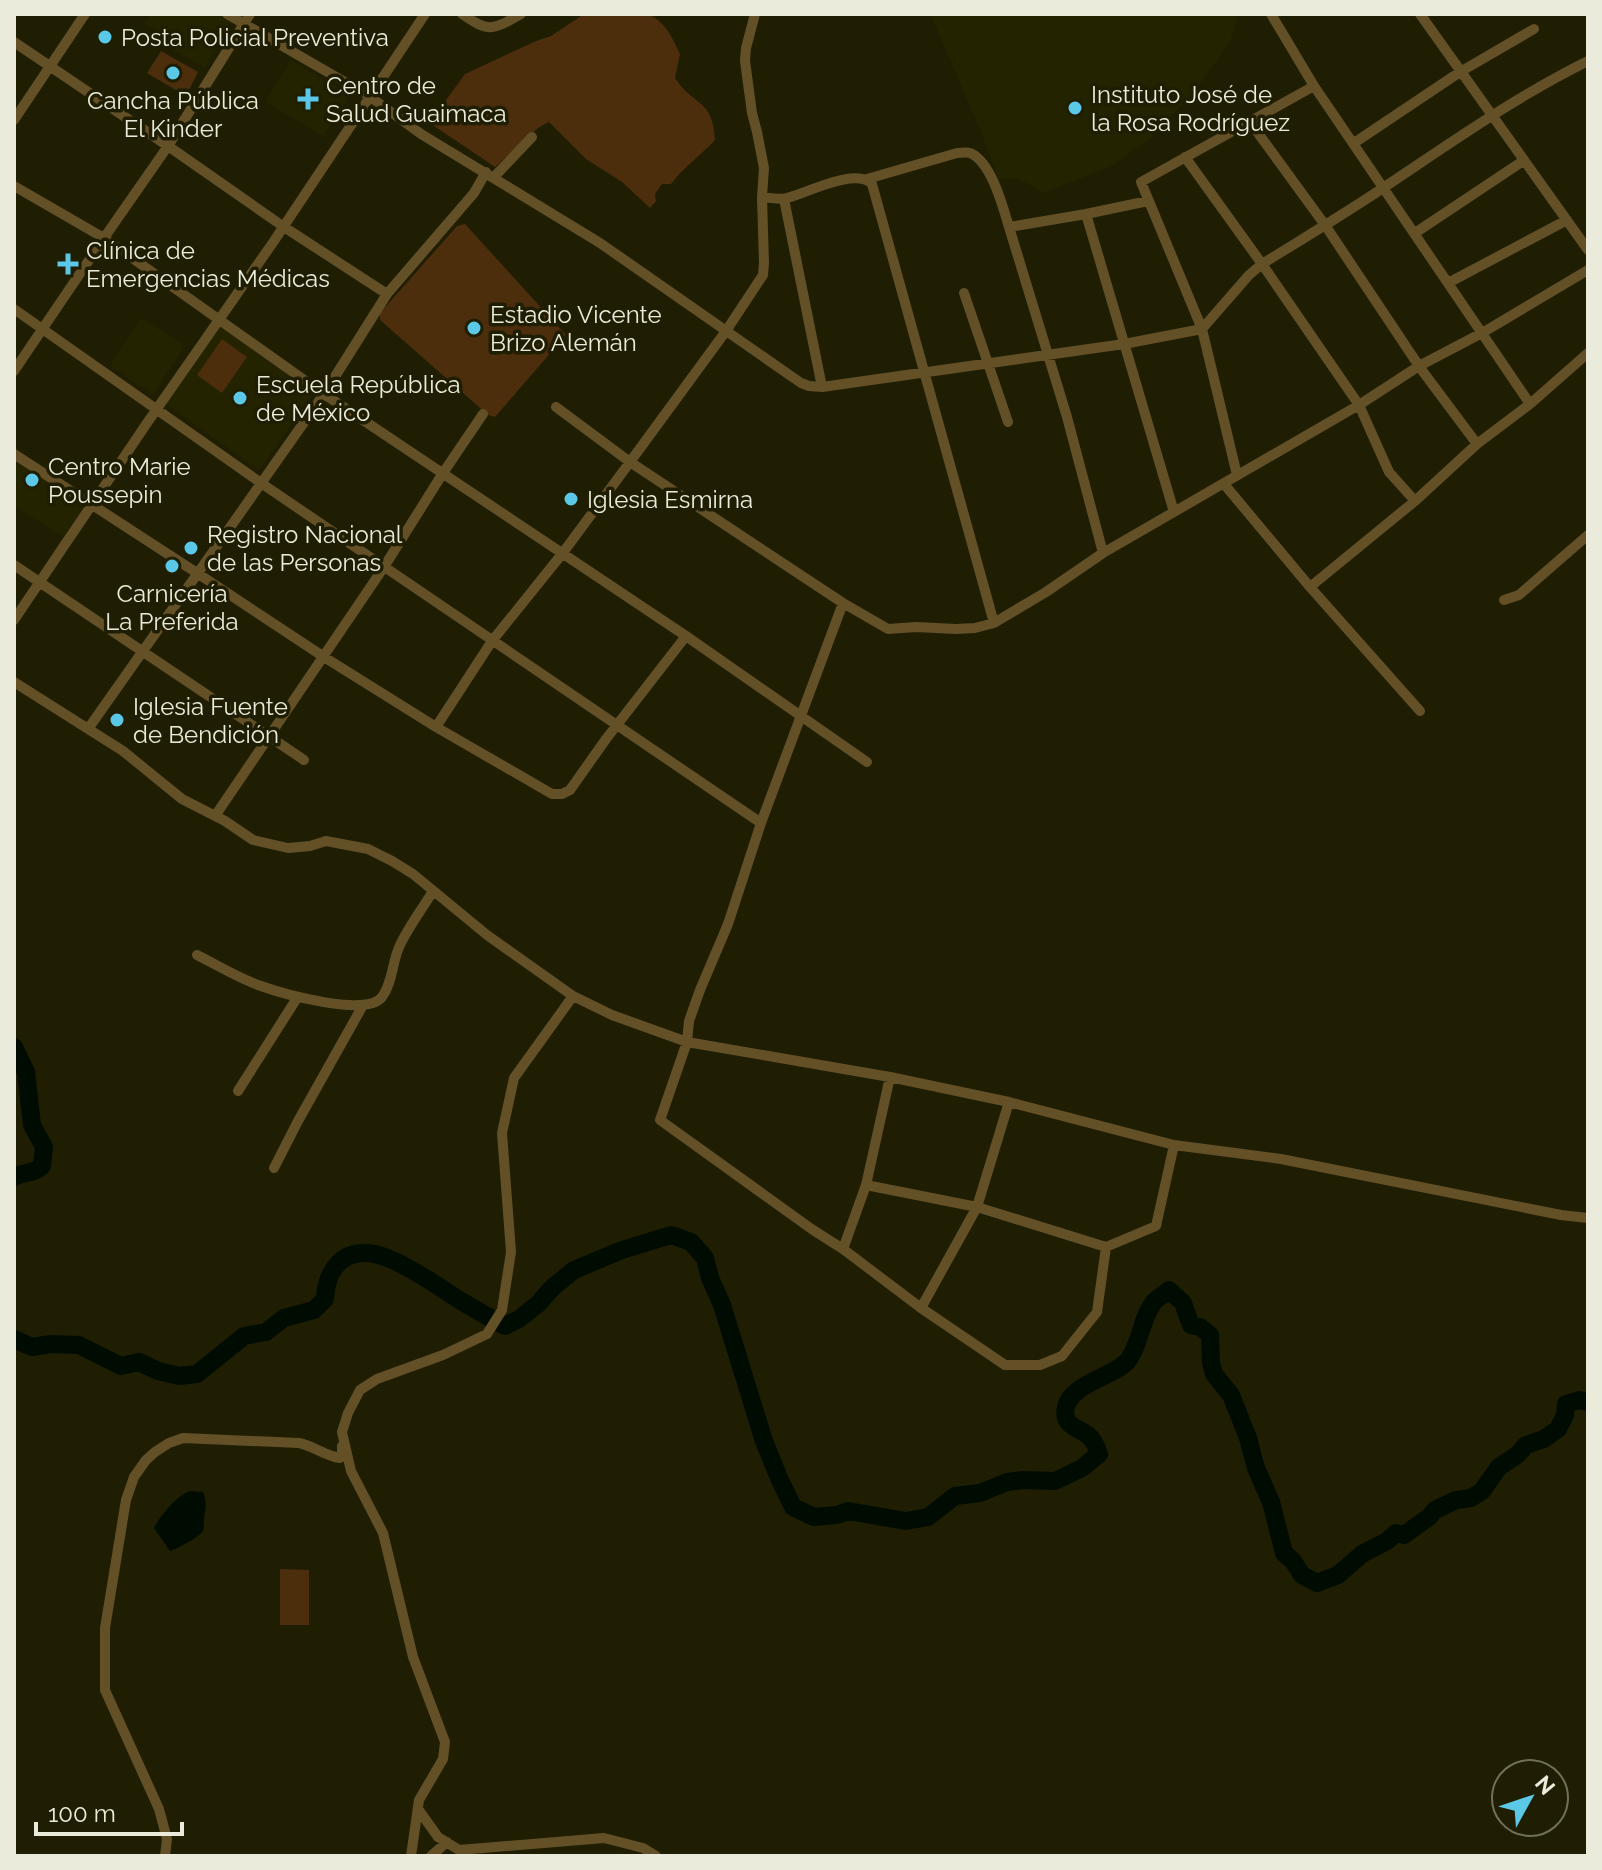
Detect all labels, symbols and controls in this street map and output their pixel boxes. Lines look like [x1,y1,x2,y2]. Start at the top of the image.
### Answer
place label: Posta Policial Preventiva [121,23,389,52]
marker: Posta Policial Preventiva [96,28,114,46]
marker: Cancha Pública El Kinder [164,64,182,82]
place label: Centro de Salud Guaimaca [326,71,507,128]
place label: Instituto José de la Rosa Rodríguez [1091,80,1290,137]
place label: Cancha Pública El Kinder [87,86,259,143]
marker: Centro de Salud Guaimaca [297,88,319,110]
marker: Instituto José de la Rosa Rodríguez [1066,99,1084,117]
place label: Clínica de Emergencias Médicas [86,236,330,293]
marker: Clínica de Emergencias Médicas [57,253,79,275]
place label: Estadio Vicente Brizo Alemán [490,300,662,357]
marker: Estadio Vicente Brizo Alemán [465,319,483,337]
place label: Escuela República de México [256,370,461,427]
marker: Escuela República de México [231,389,249,407]
place label: Centro Marie Poussepin [48,452,191,509]
marker: Centro Marie Poussepin [23,471,41,489]
place label: Iglesia Esmirna [587,485,753,514]
marker: Iglesia Esmirna [562,490,580,508]
place label: Registro Nacional de las Personas [207,520,403,577]
marker: Registro Nacional de las Personas [182,539,200,557]
marker: Carnicería La Preferida [163,557,181,575]
place label: Carnicería La Preferida [105,579,239,636]
place label: Iglesia Fuente de Bendición [133,692,288,749]
marker: Iglesia Fuente de Bendición [108,711,126,729]
north arrow [1490,1758,1570,1838]
text: N [1530,1770,1561,1800]
scale bar [36,1786,182,1836]
text: 100 m [48,1799,116,1828]

